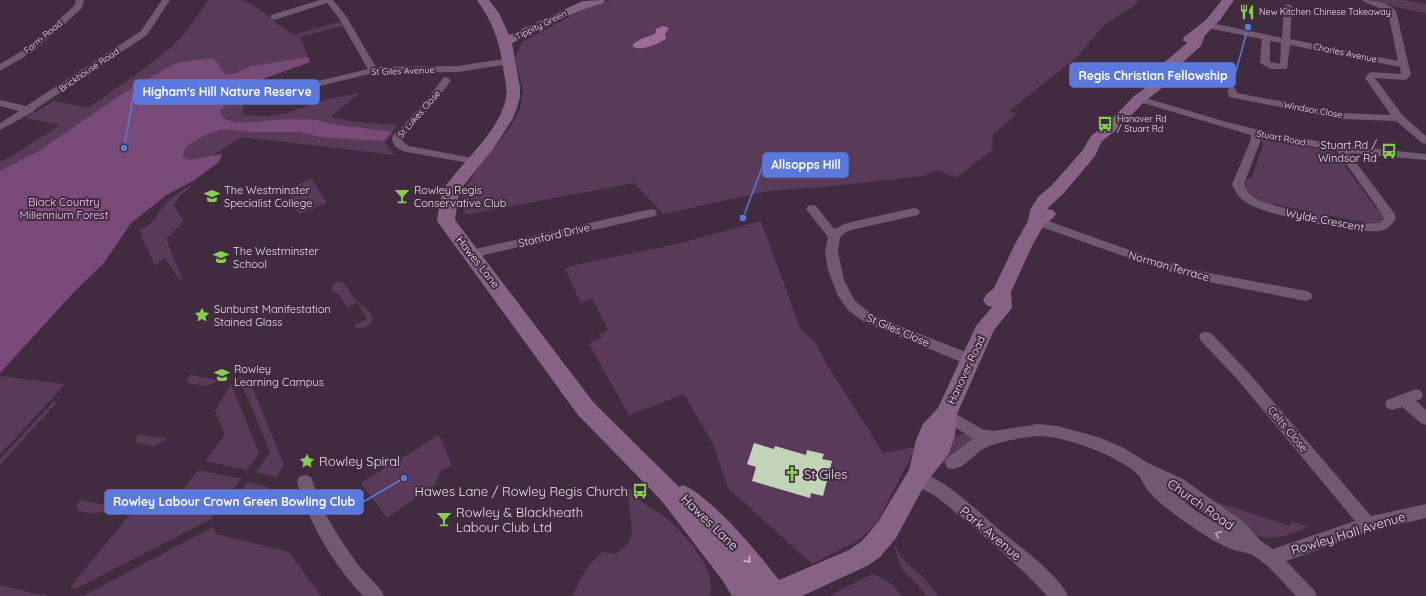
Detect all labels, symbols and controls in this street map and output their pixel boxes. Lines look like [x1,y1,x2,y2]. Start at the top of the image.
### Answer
restaurant icon: New Kitchen Chinese Takeaway [1238,3,1256,21]
place label: New Kitchen Chinese Takeaway [1259,6,1391,17]
street label: Tippity Green [513,7,568,42]
street label: Farm Road [21,17,64,56]
street label: Charles Avenue [1312,40,1378,65]
street label: Brickhouse Road [56,45,121,94]
callout: Regis Christian Fellowship [1070,63,1235,87]
street label: St Giles Avenue [371,64,435,77]
text: Regis Christian Fellowship [1079,68,1228,83]
callout: Higham's Hill Nature Reserve [134,80,319,104]
text: Higham's Hill Nature Reserve [142,84,312,99]
street label: St Lukes Close [395,88,442,140]
street label: Windsor Close [1283,99,1343,120]
place label: Hanover Rd / Stuart Rd [1117,113,1167,134]
bus stop icon: Hanover Rd / Stuart Rd [1096,115,1114,133]
street label: Stuart Road [1256,127,1307,148]
place label: Stuart Rd / Windsor Rd [1318,138,1377,165]
bus stop icon: Stuart Rd / Windsor Rd [1380,142,1398,160]
callout: Allsopps Hill [763,153,848,177]
text: Allsopps Hill [771,157,841,172]
place label: The Westminster Specialist College [224,183,312,210]
place label: Rowley Regis Conservative Club [414,183,507,210]
school or university icon: The Westminster Specialist College [203,187,221,205]
bar icon: Rowley Regis Conservative Club [393,187,411,205]
park label: Black Country Millennium Forest [20,195,109,222]
street label: Wylde Crescent [1285,206,1366,235]
street label: Stanford Drive [517,220,591,250]
street label: Hawes Lane [453,233,503,291]
place label: The Westminster School [233,244,319,271]
school or university icon: The Westminster School [212,248,230,266]
street label: Norman Terrace [1127,248,1211,284]
place label: Sunburst Manifestation Stained Glass [214,302,331,329]
place icon: Sunburst Manifestation Stained Glass [193,306,211,324]
street label: St Giles Close [864,310,932,350]
street label: Hanover Road [944,333,988,407]
place label: Rowley Learning Campus [234,362,324,389]
school or university icon: Rowley Learning Campus [213,366,231,384]
street label: Celts Close [1265,403,1311,455]
place icon: Rowley Spiral [298,452,316,470]
place label: Rowley Spiral [319,453,400,469]
church icon: St Giles [783,465,801,483]
place label: St Giles [804,466,847,482]
street label: Church Road [1164,475,1238,533]
bus stop icon: Hawes Lane / Rowley Regis Church [631,482,649,500]
place label: Hawes Lane / Rowley Regis Church [415,483,628,499]
callout: Rowley Labour Crown Green Bowling Club [105,490,363,514]
street label: Hawes Lane [678,491,742,553]
text: Rowley Labour Crown Green Bowling Club [113,494,356,509]
street label: Park Avenue [957,503,1025,563]
place label: Rowley & Blackheath Labour Club Ltd [456,504,583,535]
street label: Rowley Hall Avenue [1289,508,1407,558]
bar icon: Rowley & Blackheath Labour Club Ltd [435,510,453,528]
one-way arrow [1215,531,1223,539]
one-way arrow [743,555,750,563]

